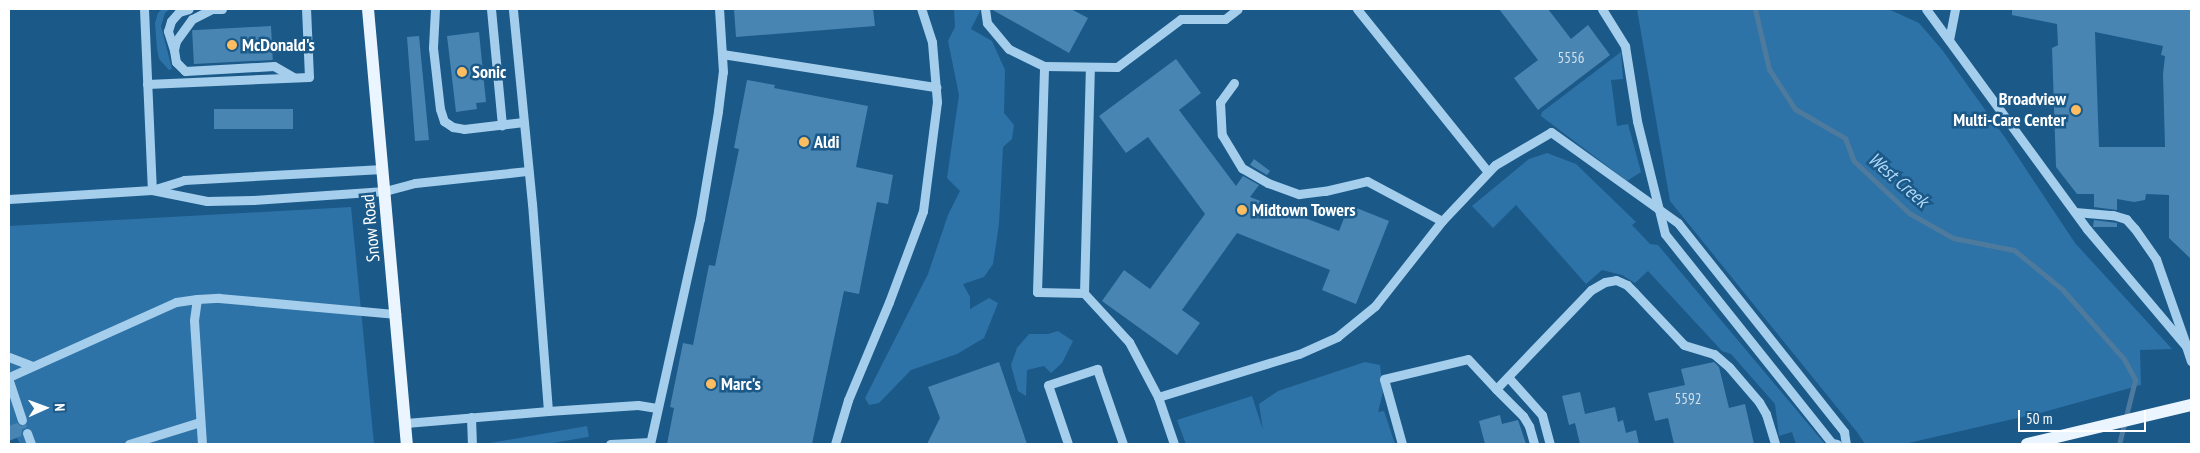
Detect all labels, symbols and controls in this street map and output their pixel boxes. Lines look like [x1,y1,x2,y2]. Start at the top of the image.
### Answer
place label: McDonald's [242,34,315,56]
marker: McDonald's [226,39,238,51]
house number: 5556 [1558,49,1584,67]
place label: Sonic [472,61,506,83]
marker: Sonic [456,66,468,78]
place label: Broadview Multi-Care Center [1953,89,2066,132]
marker: Broadview Multi-Care Center [2070,104,2082,116]
place label: Aldi [814,131,839,153]
marker: Aldi [798,136,810,148]
water label: West Creek [1863,148,1933,212]
street label: Snow Road [357,193,385,263]
place label: Midtown Towers [1252,199,1356,221]
marker: Midtown Towers [1236,204,1248,216]
place label: Marc's [721,373,761,395]
marker: Marc's [705,378,717,390]
north arrow [20,383,70,433]
house number: 5592 [1675,390,1701,408]
scale bar [2020,400,2148,432]
text: N [51,403,69,412]
text: 50 m [2026,409,2052,428]

